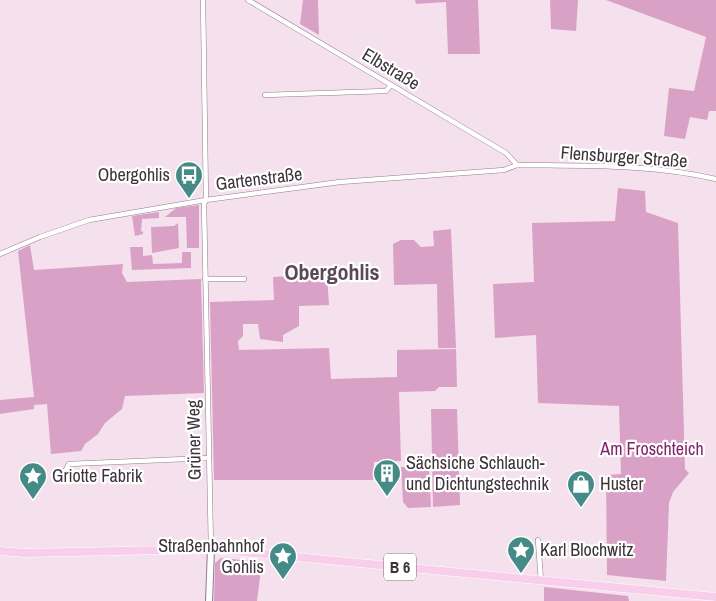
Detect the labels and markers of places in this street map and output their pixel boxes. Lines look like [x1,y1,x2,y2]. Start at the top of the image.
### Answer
bus stop icon: Obergohlis [174,160,204,199]
place label: Obergohlis [98,162,170,187]
place label: Sächsiche Schlauch- und Dichtungstechnik [406,450,549,496]
building icon: Sächsiche Schlauch- und Dichtungstechnik [372,458,402,497]
place icon: Griotte Fabrik [18,461,48,500]
place label: Griotte Fabrik [52,463,143,488]
shop icon: Huster [566,469,596,508]
place label: Huster [600,471,644,496]
place label: Straßenbahnhof Gohlis [158,533,265,579]
place icon: Karl Blochwitz [506,535,536,574]
place label: Karl Blochwitz [540,537,634,562]
place icon: Straßenbahnhof Gohlis [268,541,298,580]

